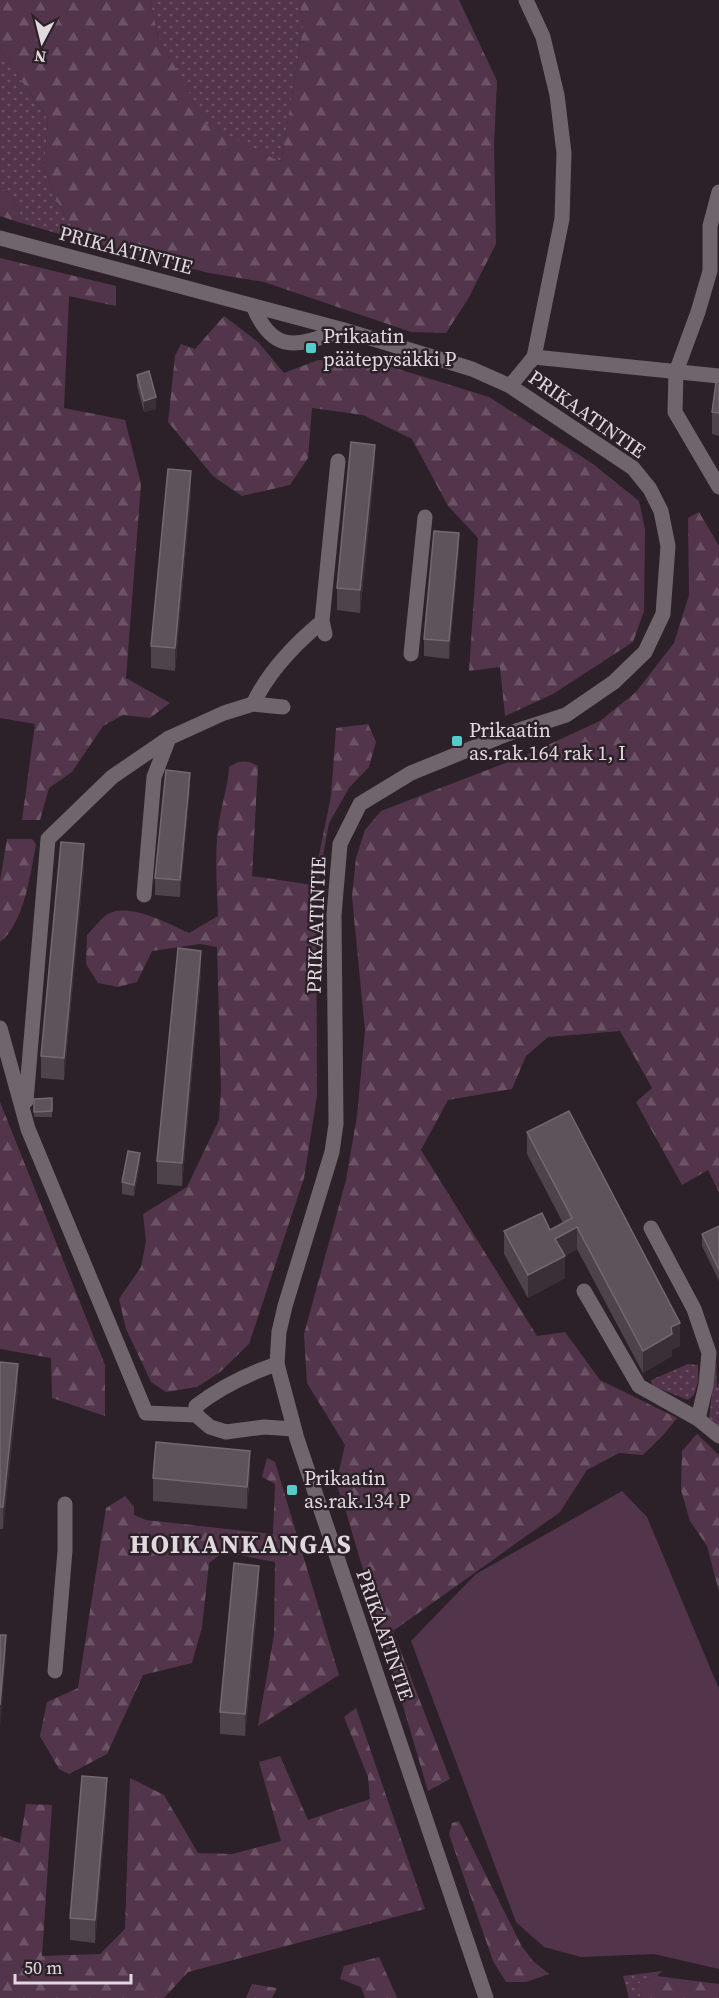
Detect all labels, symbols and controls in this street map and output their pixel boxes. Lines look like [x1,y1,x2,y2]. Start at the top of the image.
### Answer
north arrow [12,12,72,72]
text: N [33,45,47,69]
street label: PRIKAATINTIE [56,219,196,281]
place label: Prikaatin päätepysäkki P [323,322,456,373]
marker: Prikaatin päätepysäkki P [304,341,318,355]
street label: PRIKAATINTIE [523,363,651,465]
place label: Prikaatin as.rak.164 rak 1, I [469,716,626,767]
marker: Prikaatin as.rak.164 rak 1, I [450,734,464,748]
street label: PRIKAATINTIE [300,856,332,994]
place label: Prikaatin as.rak.134 P [304,1464,410,1515]
marker: Prikaatin as.rak.134 P [285,1483,299,1497]
district label: HOIKANKANGAS [130,1526,352,1562]
street label: PRIKAATINTIE [349,1566,421,1704]
scale bar [15,1947,130,1985]
text: 50 m [24,1955,62,1980]

